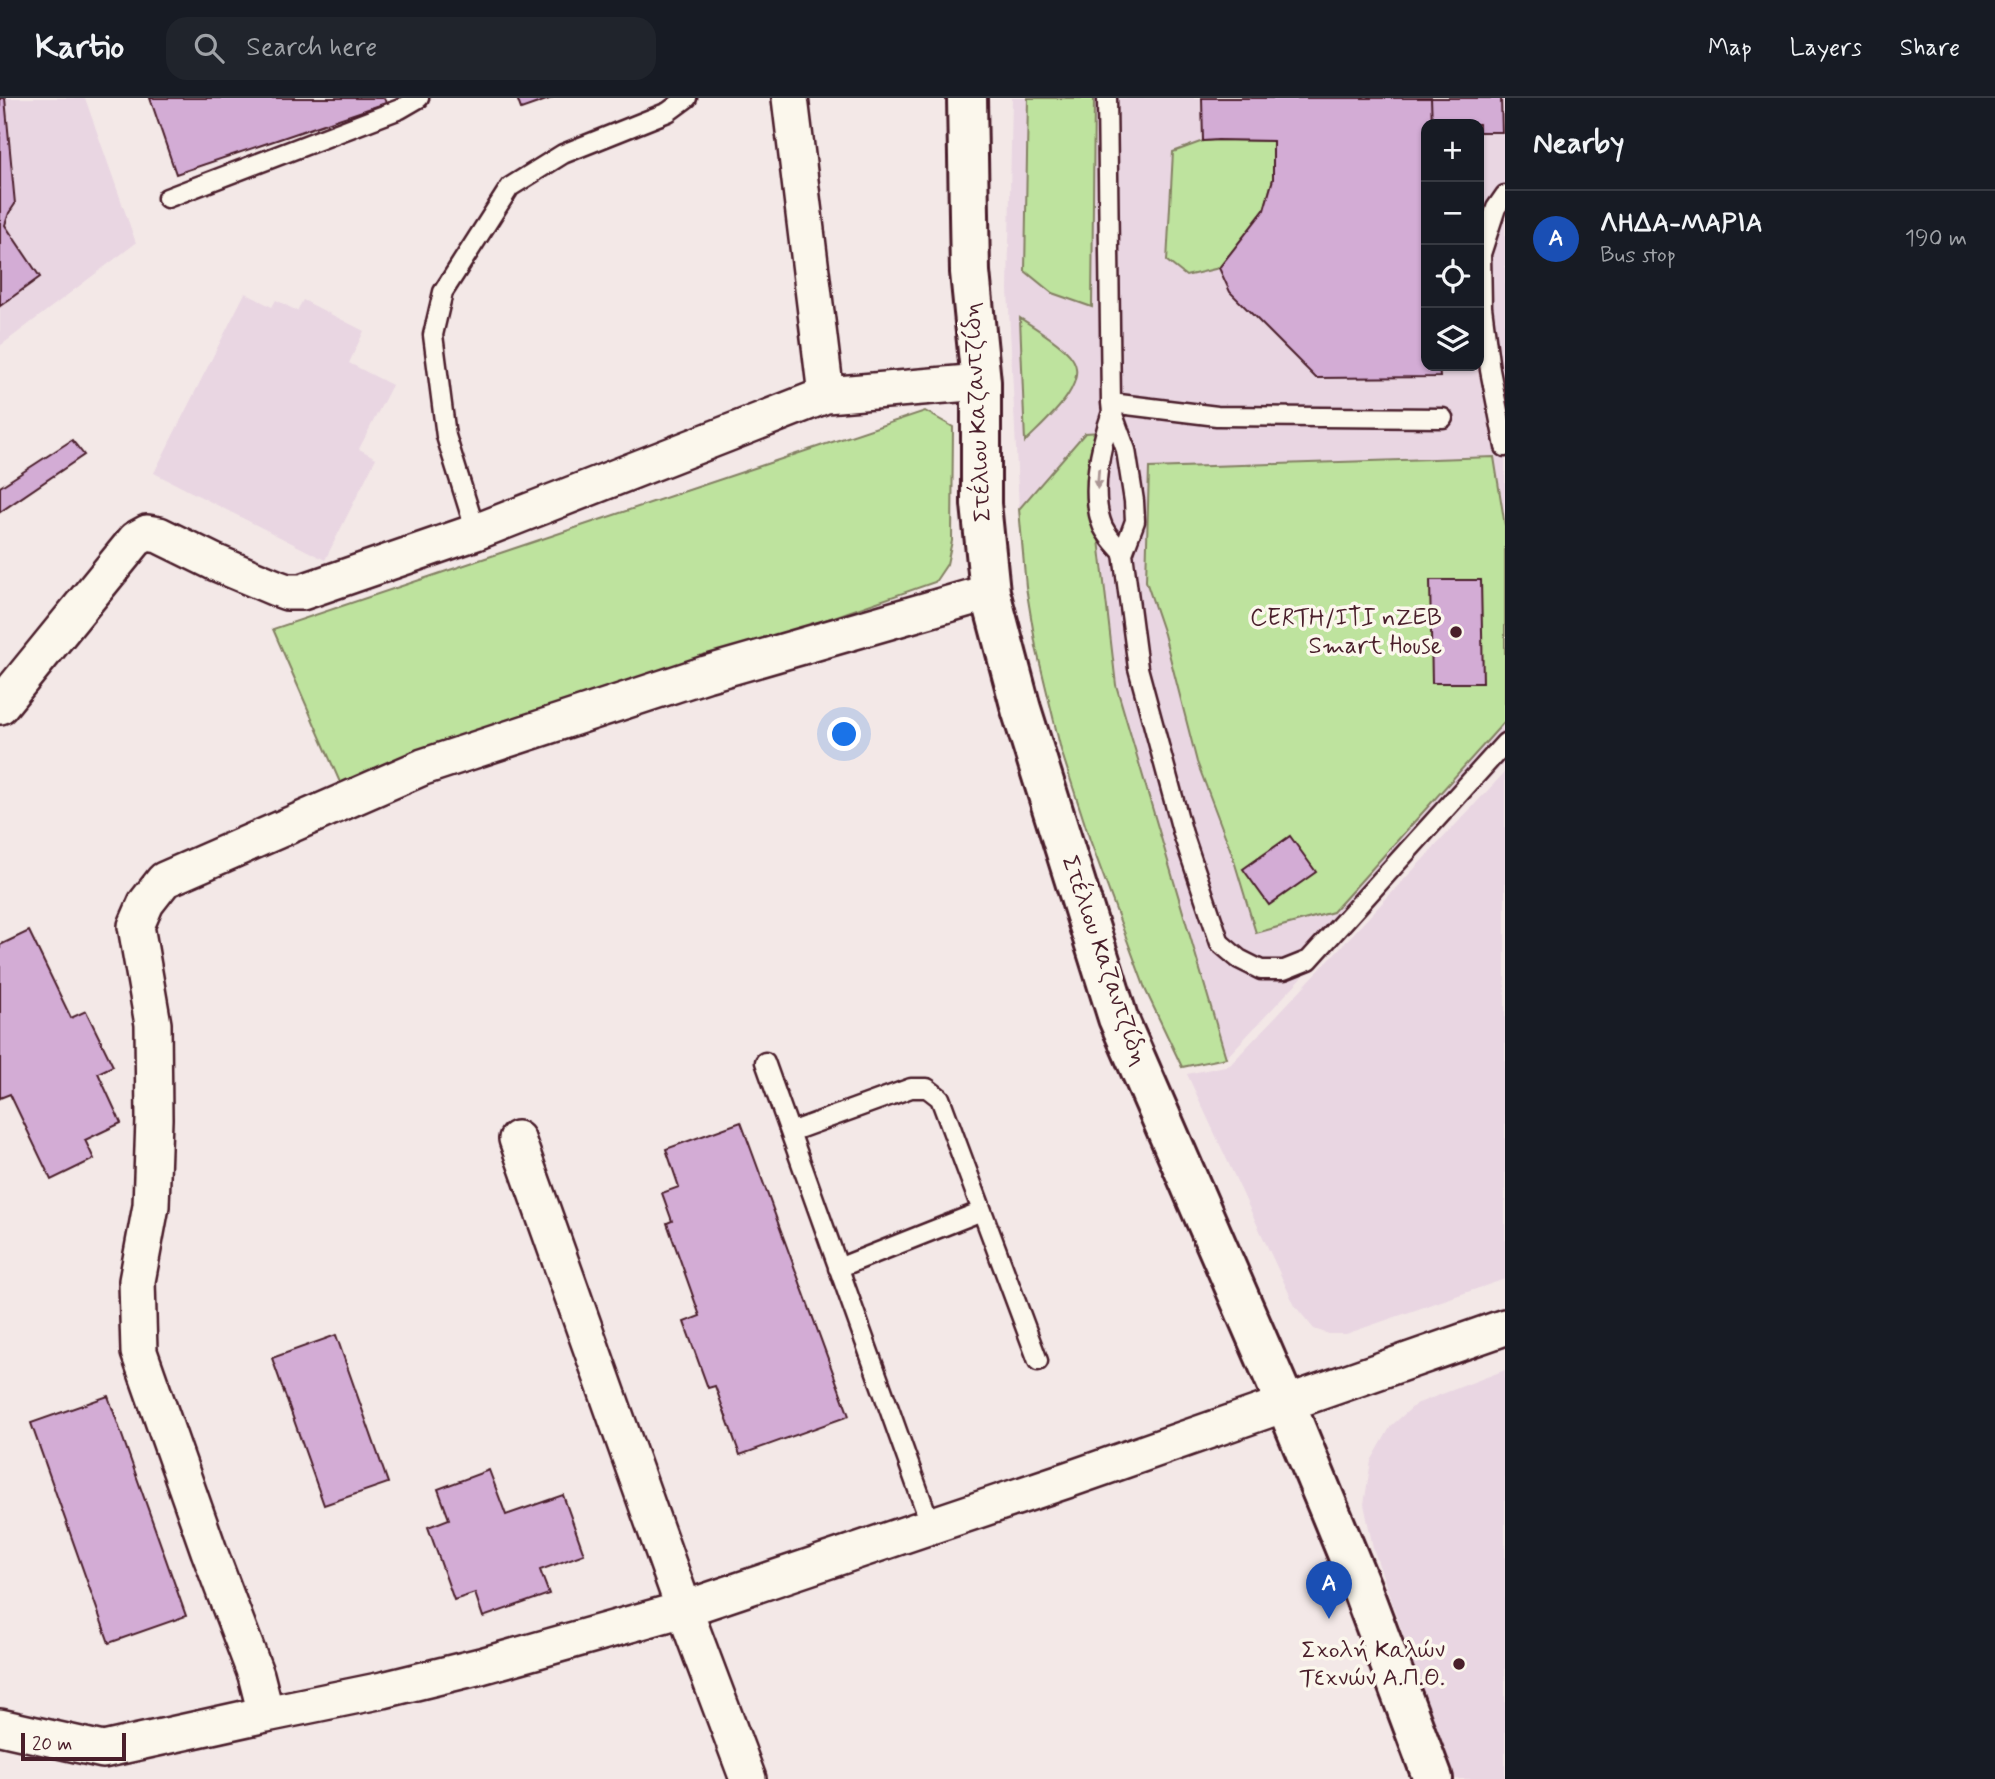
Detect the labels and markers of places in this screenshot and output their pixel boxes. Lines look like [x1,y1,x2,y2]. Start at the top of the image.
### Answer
place label: CERTH/ITI nZEB Smart House [1250,603,1442,662]
marker: CERTH/ITI nZEB Smart House [1448,624,1464,640]
pin: A [1306,1561,1352,1619]
place label: Σχολή Καλών Τεχνών Α.Π.Θ. [1299,1635,1445,1694]
marker: Σχολή Καλών Τεχνών Α.Π.Θ. [1451,1656,1467,1672]

